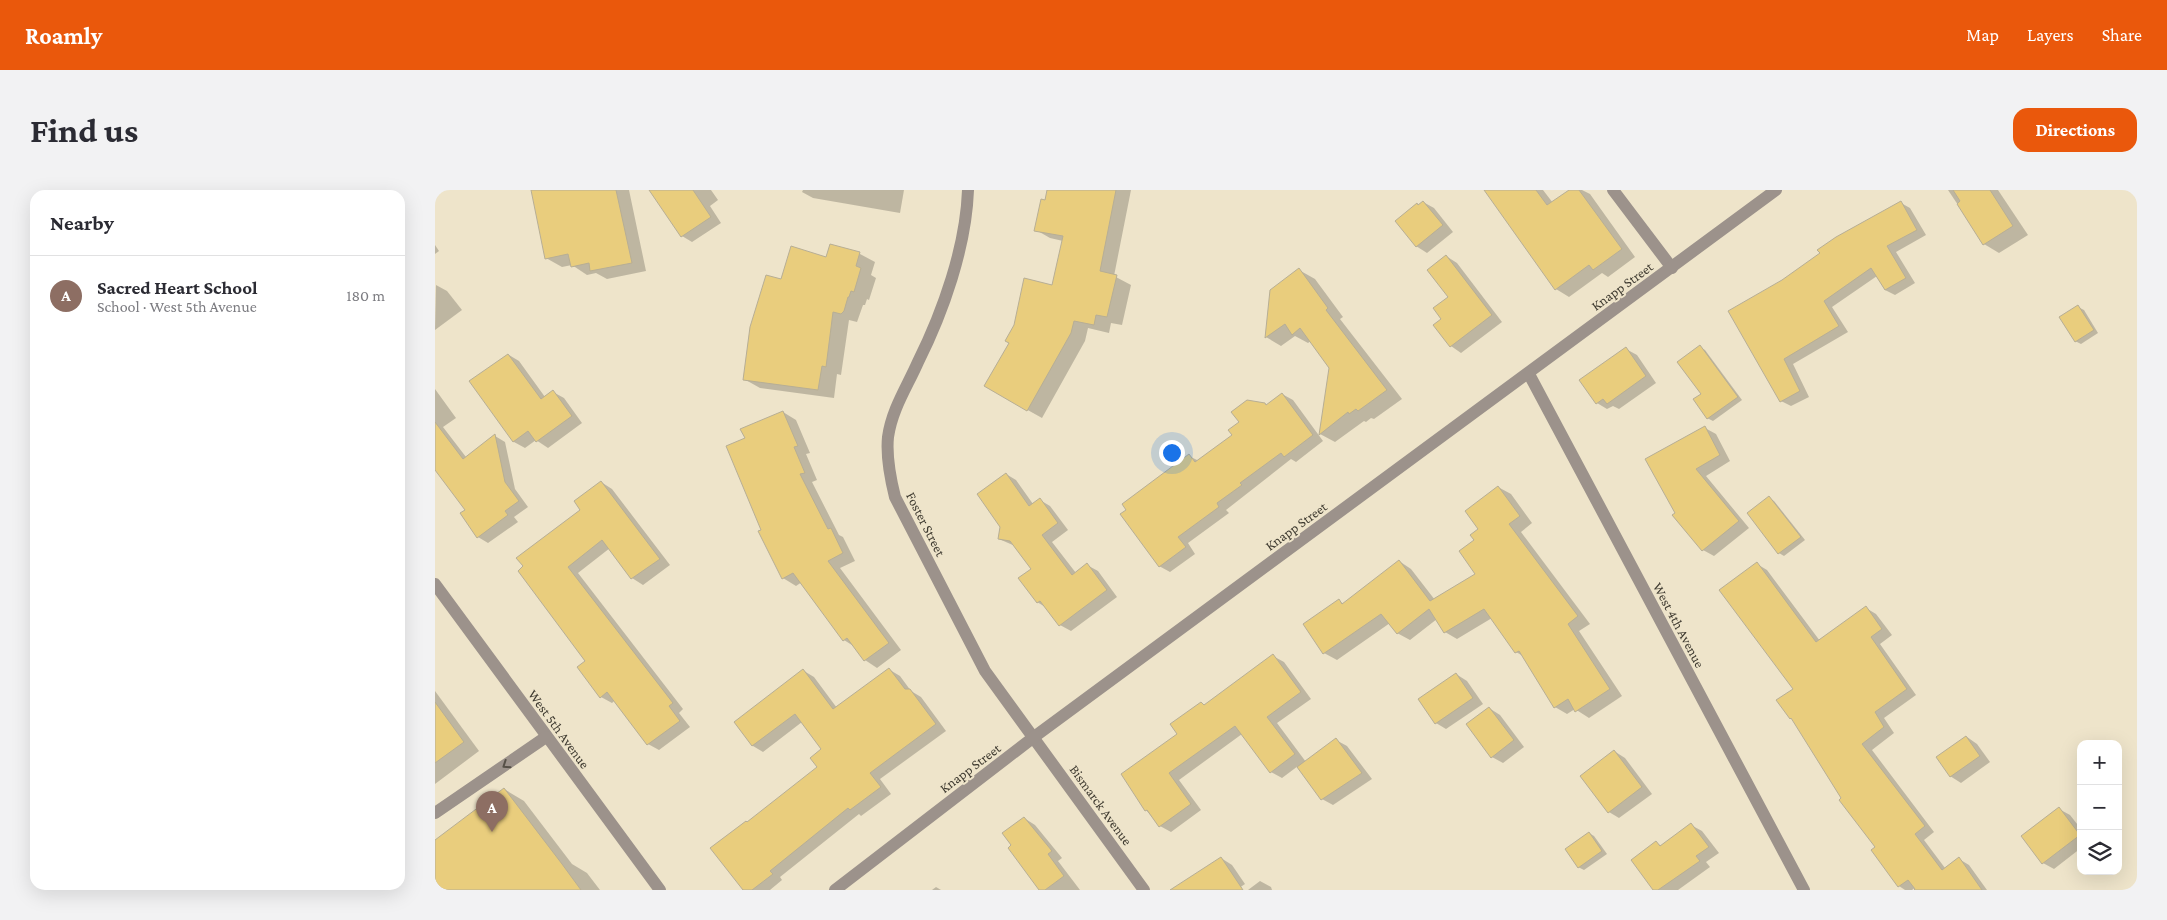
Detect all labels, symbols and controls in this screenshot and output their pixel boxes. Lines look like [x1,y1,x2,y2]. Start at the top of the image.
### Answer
text: Roamly [25,22,102,49]
text: Map [1966,25,1999,45]
text: Layers [2027,25,2074,45]
text: Share [2102,25,2142,45]
button: Directions [2013,108,2137,152]
text: Find us [30,111,138,150]
text: Nearby [50,211,114,235]
street label: Knapp Street [1588,258,1656,314]
text: Sacred Heart School [97,277,258,298]
text: A [61,287,71,304]
text: 180 m [346,287,385,304]
text: School · West 5th Avenue [97,298,257,315]
your location [1159,440,1185,466]
street label: Foster Street [903,489,949,559]
street label: Knapp Street [1262,498,1330,554]
street label: West 4th Avenue [1650,580,1708,670]
street label: West 5th Avenue [525,686,593,772]
street label: Knapp Street [936,740,1004,796]
map controls [2077,740,2122,875]
button: + [2077,740,2122,785]
one-way arrow [502,759,512,768]
street label: Bismarck Avenue [1066,762,1136,848]
button: − [2077,785,2122,830]
pin: A [476,791,508,832]
button: layers [2077,830,2122,875]

